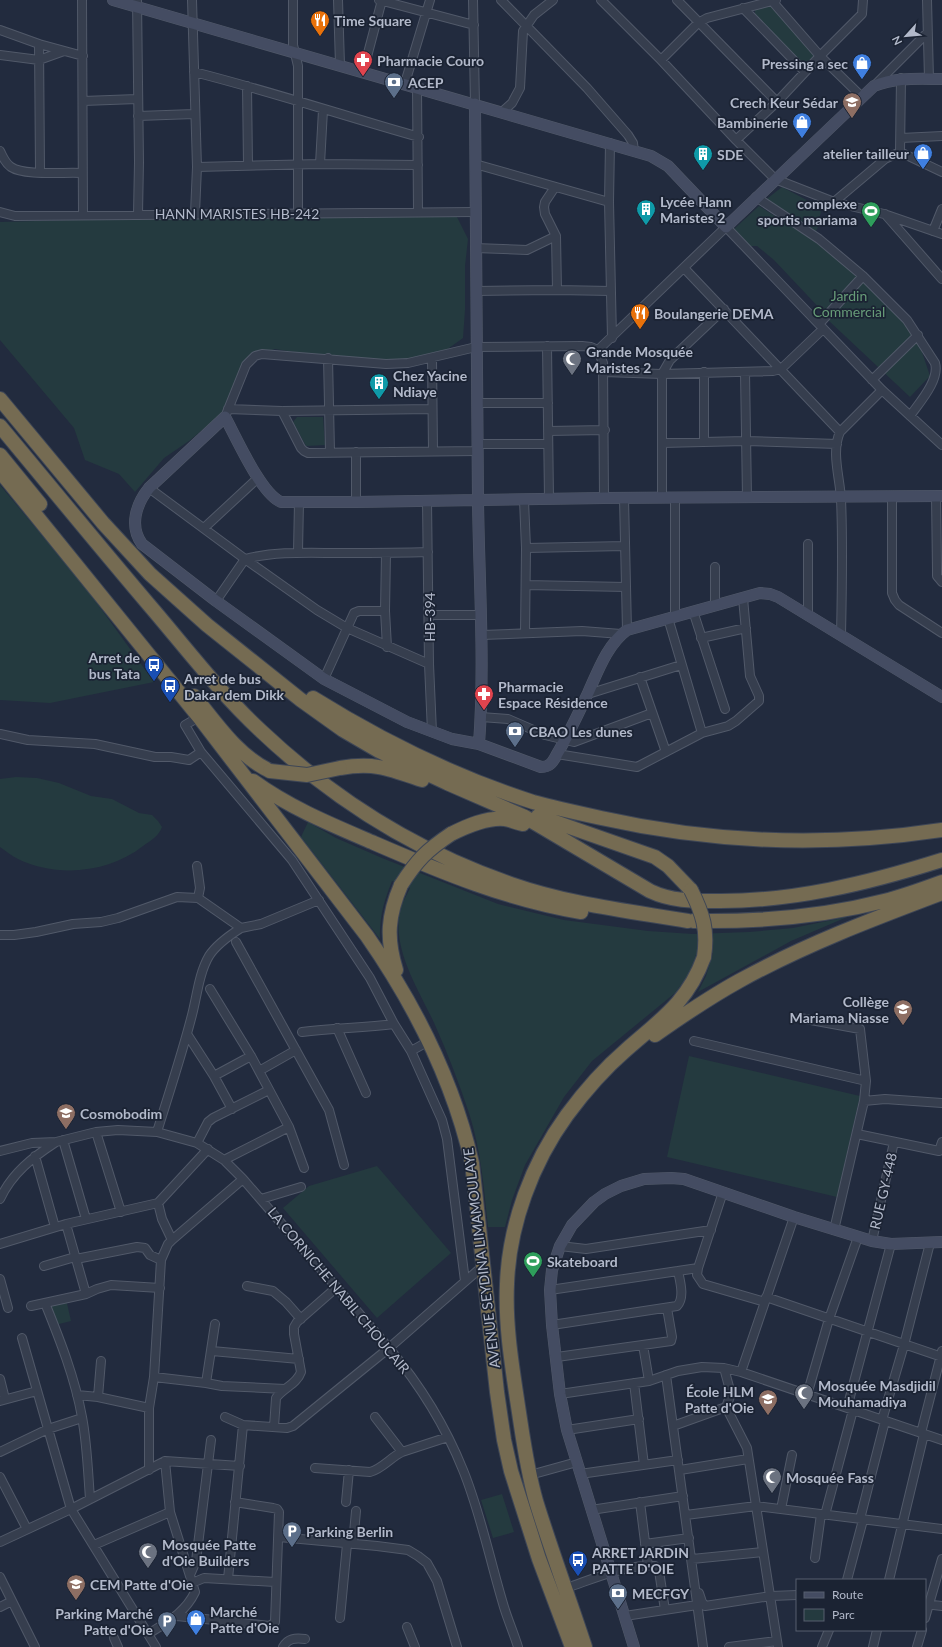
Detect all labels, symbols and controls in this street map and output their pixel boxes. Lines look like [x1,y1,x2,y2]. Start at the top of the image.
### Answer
restaurant icon: Time Square [309,9,331,37]
place label: Time Square [334,12,412,29]
north arrow [886,16,926,56]
text: N [889,34,904,47]
pharmacy icon: Pharmacie Couro [352,49,374,77]
place label: Pharmacie Couro [377,52,484,69]
shop icon: Pressing a sec [851,52,873,80]
place label: Pressing a sec [762,55,848,72]
bank icon: ACEP [383,71,405,99]
place label: ACEP [407,74,444,91]
school or university icon: Crech Keur Sédar [841,91,863,119]
place label: Crech Keur Sédar [730,94,839,111]
shop icon: Bambinerie [791,111,813,139]
place label: Bambinerie [717,114,789,131]
shop icon: atelier tailleur [912,142,934,170]
building icon: SDE [692,143,714,171]
place label: atelier tailleur [823,145,910,162]
place label: SDE [717,146,743,163]
place label: Lycée Hann Maristes 2 [660,193,732,226]
place label: complexe sportis mariama [758,195,858,228]
building icon: Lycée Hann Maristes 2 [635,198,657,226]
sports icon: complexe sportis mariama [860,200,882,228]
street label: HANN MARISTES HB-242 [155,205,319,222]
park label: Jardin Commercial [813,287,885,320]
restaurant icon: Boulangerie DEMA [629,302,651,330]
place label: Boulangerie DEMA [654,305,774,322]
place label: Grande Mosquée Maristes 2 [586,343,694,376]
mosque icon: Grande Mosquée Maristes 2 [561,348,583,376]
place label: Chez Yacine Ndiaye [393,367,468,400]
building icon: Chez Yacine Ndiaye [368,372,390,400]
street label: HB-394 [421,592,438,642]
place label: Arret de bus Tata [88,649,141,682]
bus stop icon: Arret de bus Tata [143,654,165,682]
place label: Arret de bus Dakar dem Dikk [183,670,285,703]
bus stop icon: Arret de bus Dakar dem Dikk [159,675,181,703]
place label: Pharmacie Espace Résidence [498,678,608,711]
pharmacy icon: Pharmacie Espace Résidence [473,683,495,711]
bank icon: CBAO Les dunes [504,720,526,748]
place label: CBAO Les dunes [529,723,633,740]
place label: Collège Mariama Niasse [790,993,890,1026]
school or university icon: Collège Mariama Niasse [892,998,914,1026]
school or university icon: Cosmobodim [55,1102,77,1130]
place label: Cosmobodim [80,1105,162,1122]
street label: AVENUE SEYDINA LIMAMOULAYE [459,1147,503,1369]
street label: RUE GY-448 [866,1151,900,1231]
street label: LA CORNICHE NABIL CHOUCAIR [264,1203,414,1377]
sports icon: Skateboard [522,1250,544,1278]
place label: Skateboard [547,1253,618,1270]
place label: Mosquée Masdjidil Mouhamadiya [818,1377,936,1410]
mosque icon: Mosquée Masdjidil Mouhamadiya [793,1382,815,1410]
place label: École HLM Patte d'Oie [685,1383,755,1416]
school or university icon: École HLM Patte d'Oie [757,1388,779,1416]
mosque icon: Mosquée Fass [761,1466,783,1494]
place label: Mosquée Fass [786,1469,874,1486]
parking icon: Parking Berlin [281,1520,303,1548]
place label: Parking Berlin [306,1523,393,1540]
place label: Mosquée Patte d'Oie Builders [162,1536,257,1569]
mosque icon: Mosquée Patte d'Oie Builders [137,1541,159,1569]
place label: ARRET JARDIN PATTE D'OIE [591,1544,689,1577]
bus stop icon: ARRET JARDIN PATTE D'OIE [567,1549,589,1577]
school or university icon: CEM Patte d'Oie [65,1573,87,1601]
place label: CEM Patte d'Oie [90,1576,194,1593]
legend [796,1579,926,1631]
bank icon: MECFGY [607,1582,629,1610]
place label: MECFGY [632,1585,690,1602]
text: Route [832,1587,863,1602]
place label: Marché Patte d'Oie [210,1603,280,1636]
place label: Parking Marché Patte d'Oie [55,1605,154,1638]
text: Parc [832,1607,855,1622]
shop icon: Marché Patte d'Oie [185,1608,207,1636]
parking icon: Parking Marché Patte d'Oie [156,1610,178,1638]

